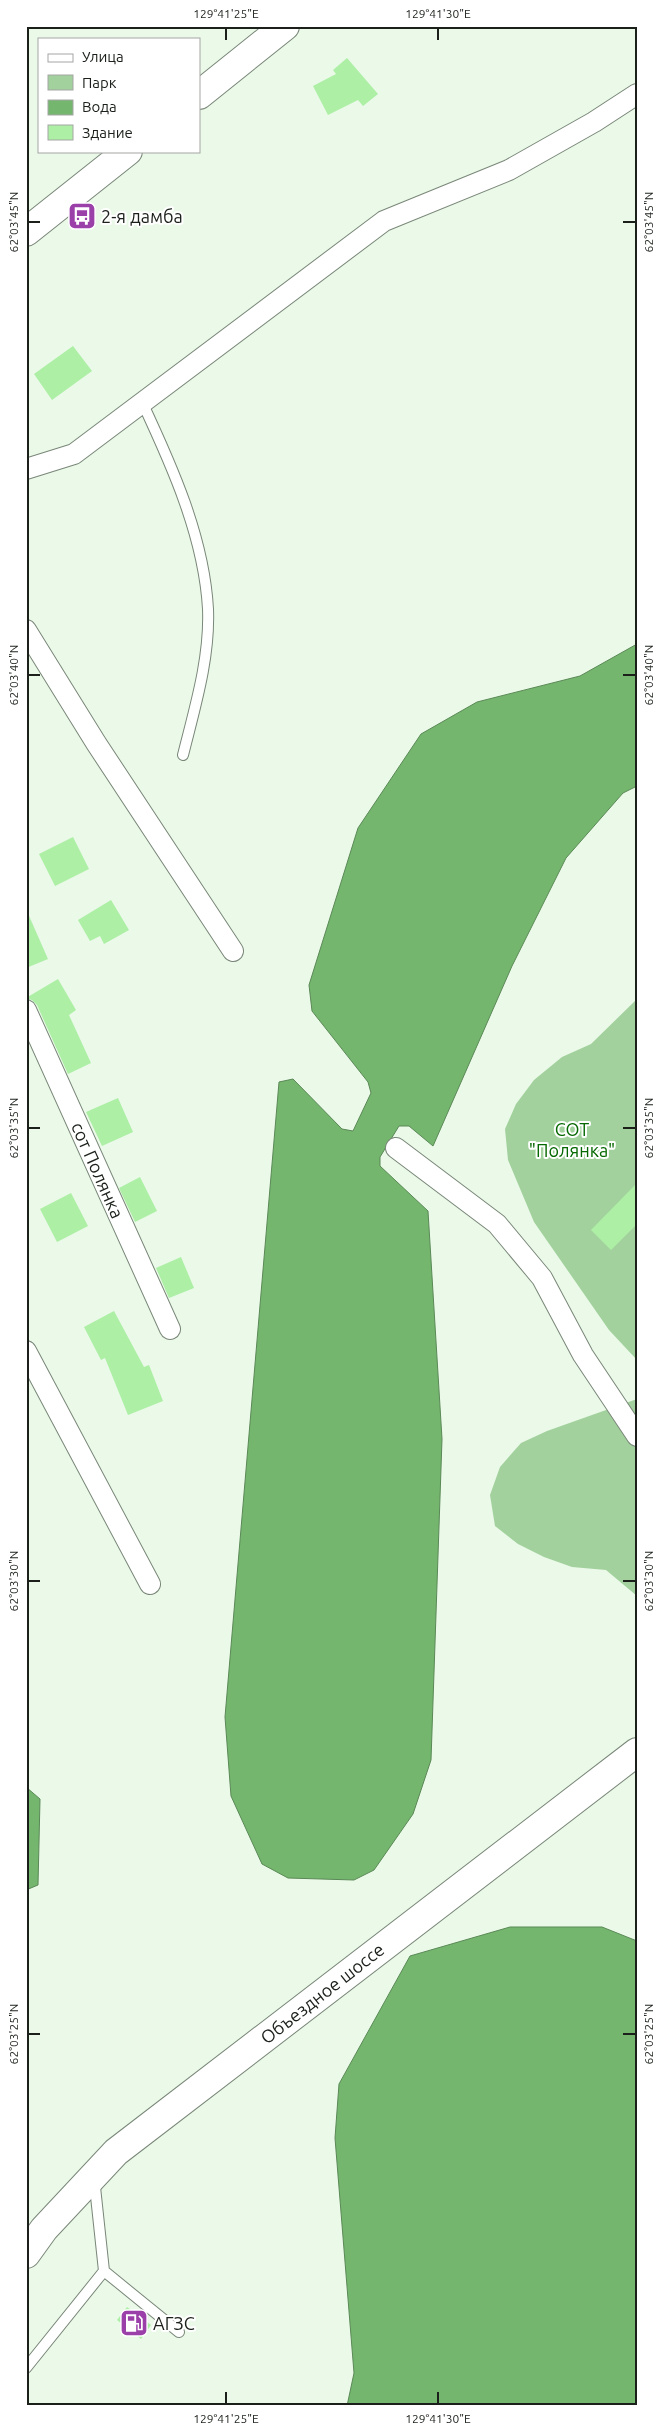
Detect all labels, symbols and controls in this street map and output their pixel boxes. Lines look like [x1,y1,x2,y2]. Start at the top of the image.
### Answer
text: 129°41'25"E [193,7,259,20]
text: 129°41'30"E [405,7,471,20]
legend [38,38,200,152]
text: Улица [82,48,124,65]
text: Парк [82,74,117,91]
text: Вода [82,98,117,115]
text: Здание [82,124,133,141]
text: 62°03'45"N [7,192,20,252]
text: 62°03'45"N [642,192,655,252]
bus stop icon: 2-я дамба [67,201,97,231]
place label: 2-я дамба [101,206,183,226]
text: 62°03'40"N [7,645,20,705]
text: 62°03'40"N [642,645,655,705]
text: 62°03'35"N [7,1098,20,1158]
text: 62°03'35"N [642,1098,655,1158]
street label: сот Полянка [68,1119,128,1221]
park label: СОТ "Полянка" [529,1119,615,1160]
text: 62°03'30"N [7,1551,20,1611]
text: 62°03'30"N [642,1551,655,1611]
street label: Объездное шоссе [256,1939,388,2047]
text: 62°03'25"N [7,2004,20,2064]
text: 62°03'25"N [642,2004,655,2064]
fuel station icon: АГЗС [119,2308,149,2338]
place label: АГЗС [153,2313,195,2333]
text: 129°41'25"E [193,2412,259,2425]
text: 129°41'30"E [405,2412,471,2425]

